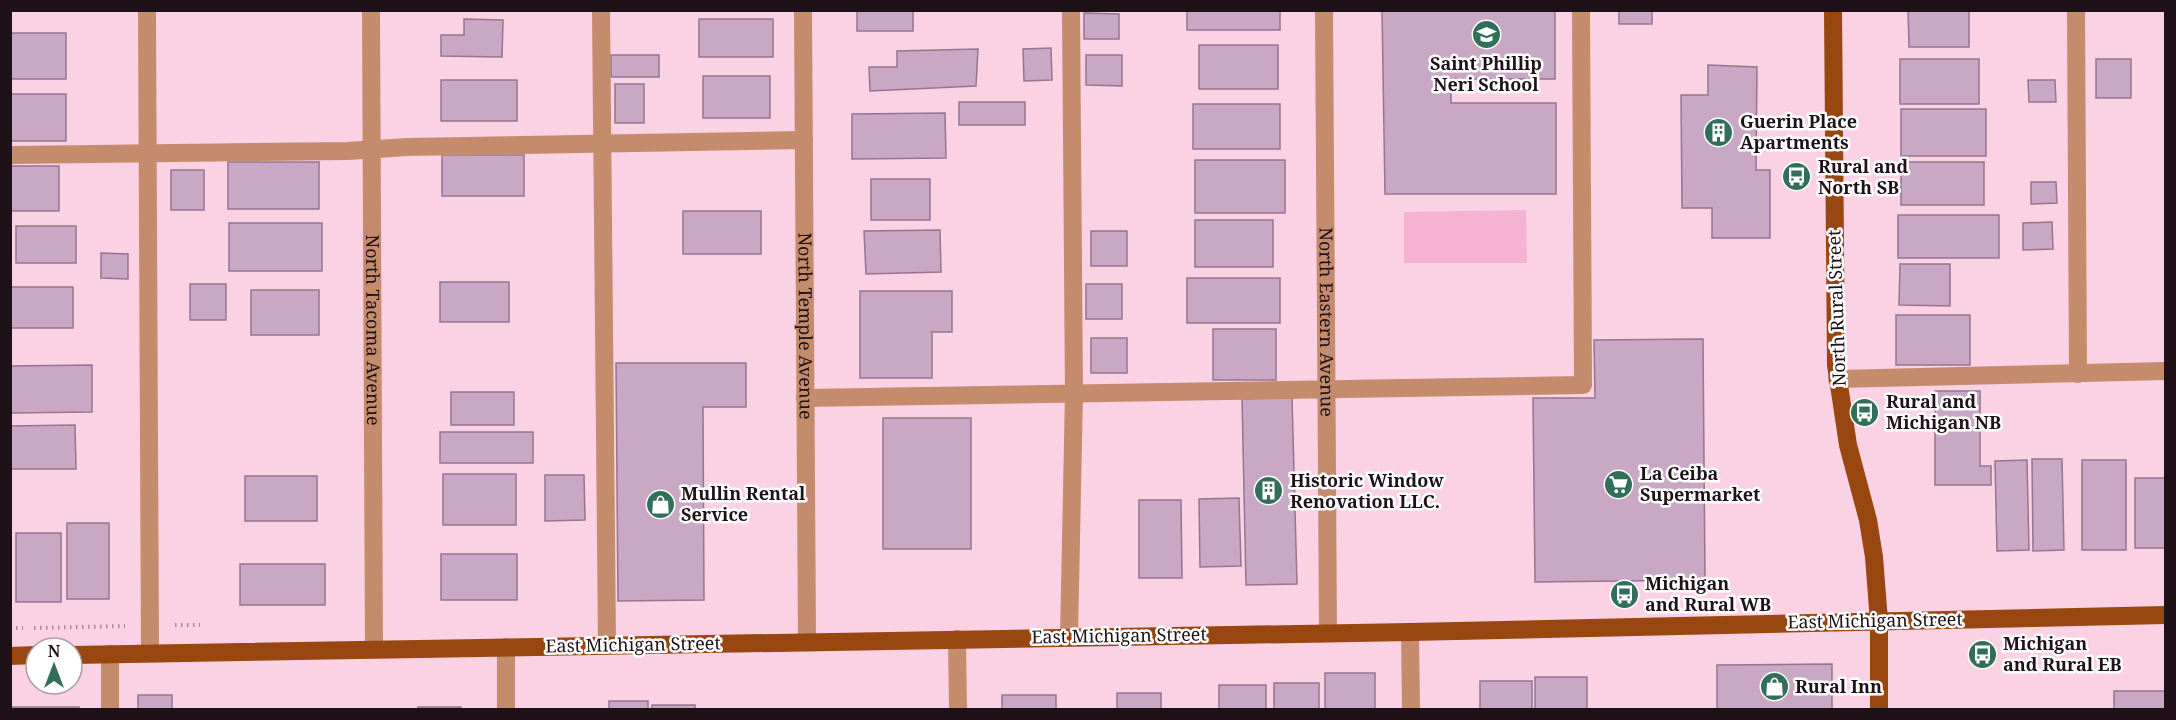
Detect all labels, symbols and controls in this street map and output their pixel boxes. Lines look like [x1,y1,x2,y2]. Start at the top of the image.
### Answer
school or university icon: Saint Phillip Neri School [1470,19,1502,51]
place label: Saint Phillip Neri School [1430,51,1542,96]
place label: Guerin Place Apartments [1740,109,1857,154]
building icon: Guerin Place Apartments [1703,116,1735,148]
place label: Rural and North SB [1818,154,1908,199]
bus stop icon: Rural and North SB [1781,161,1813,193]
street label: North Eastern Avenue [1314,227,1340,417]
street label: North Rural Street [1821,229,1851,387]
street label: North Temple Avenue [793,232,819,420]
street label: North Tacoma Avenue [361,234,386,426]
place label: Rural and Michigan NB [1886,389,2001,434]
bus stop icon: Rural and Michigan NB [1849,396,1881,428]
place label: La Ceiba Supermarket [1640,461,1760,506]
place label: Historic Window Renovation LLC. [1290,468,1444,513]
supermarket icon: La Ceiba Supermarket [1603,468,1635,500]
building icon: Historic Window Renovation LLC. [1253,475,1285,507]
place label: Mullin Rental Service [681,481,806,526]
shop icon: Mullin Rental Service [644,488,676,520]
place label: Michigan and Rural WB [1645,571,1771,616]
bus stop icon: Michigan and Rural WB [1608,578,1640,610]
street label: East Michigan Street [1787,606,1963,634]
street label: East Michigan Street [1031,621,1207,649]
street label: East Michigan Street [545,630,721,658]
place label: Michigan and Rural EB [2003,631,2122,676]
north arrow [24,636,84,696]
bus stop icon: Michigan and Rural EB [1966,638,1998,670]
text: N [48,640,61,662]
shop icon: Rural Inn [1758,671,1790,703]
place label: Rural Inn [1795,674,1882,698]

